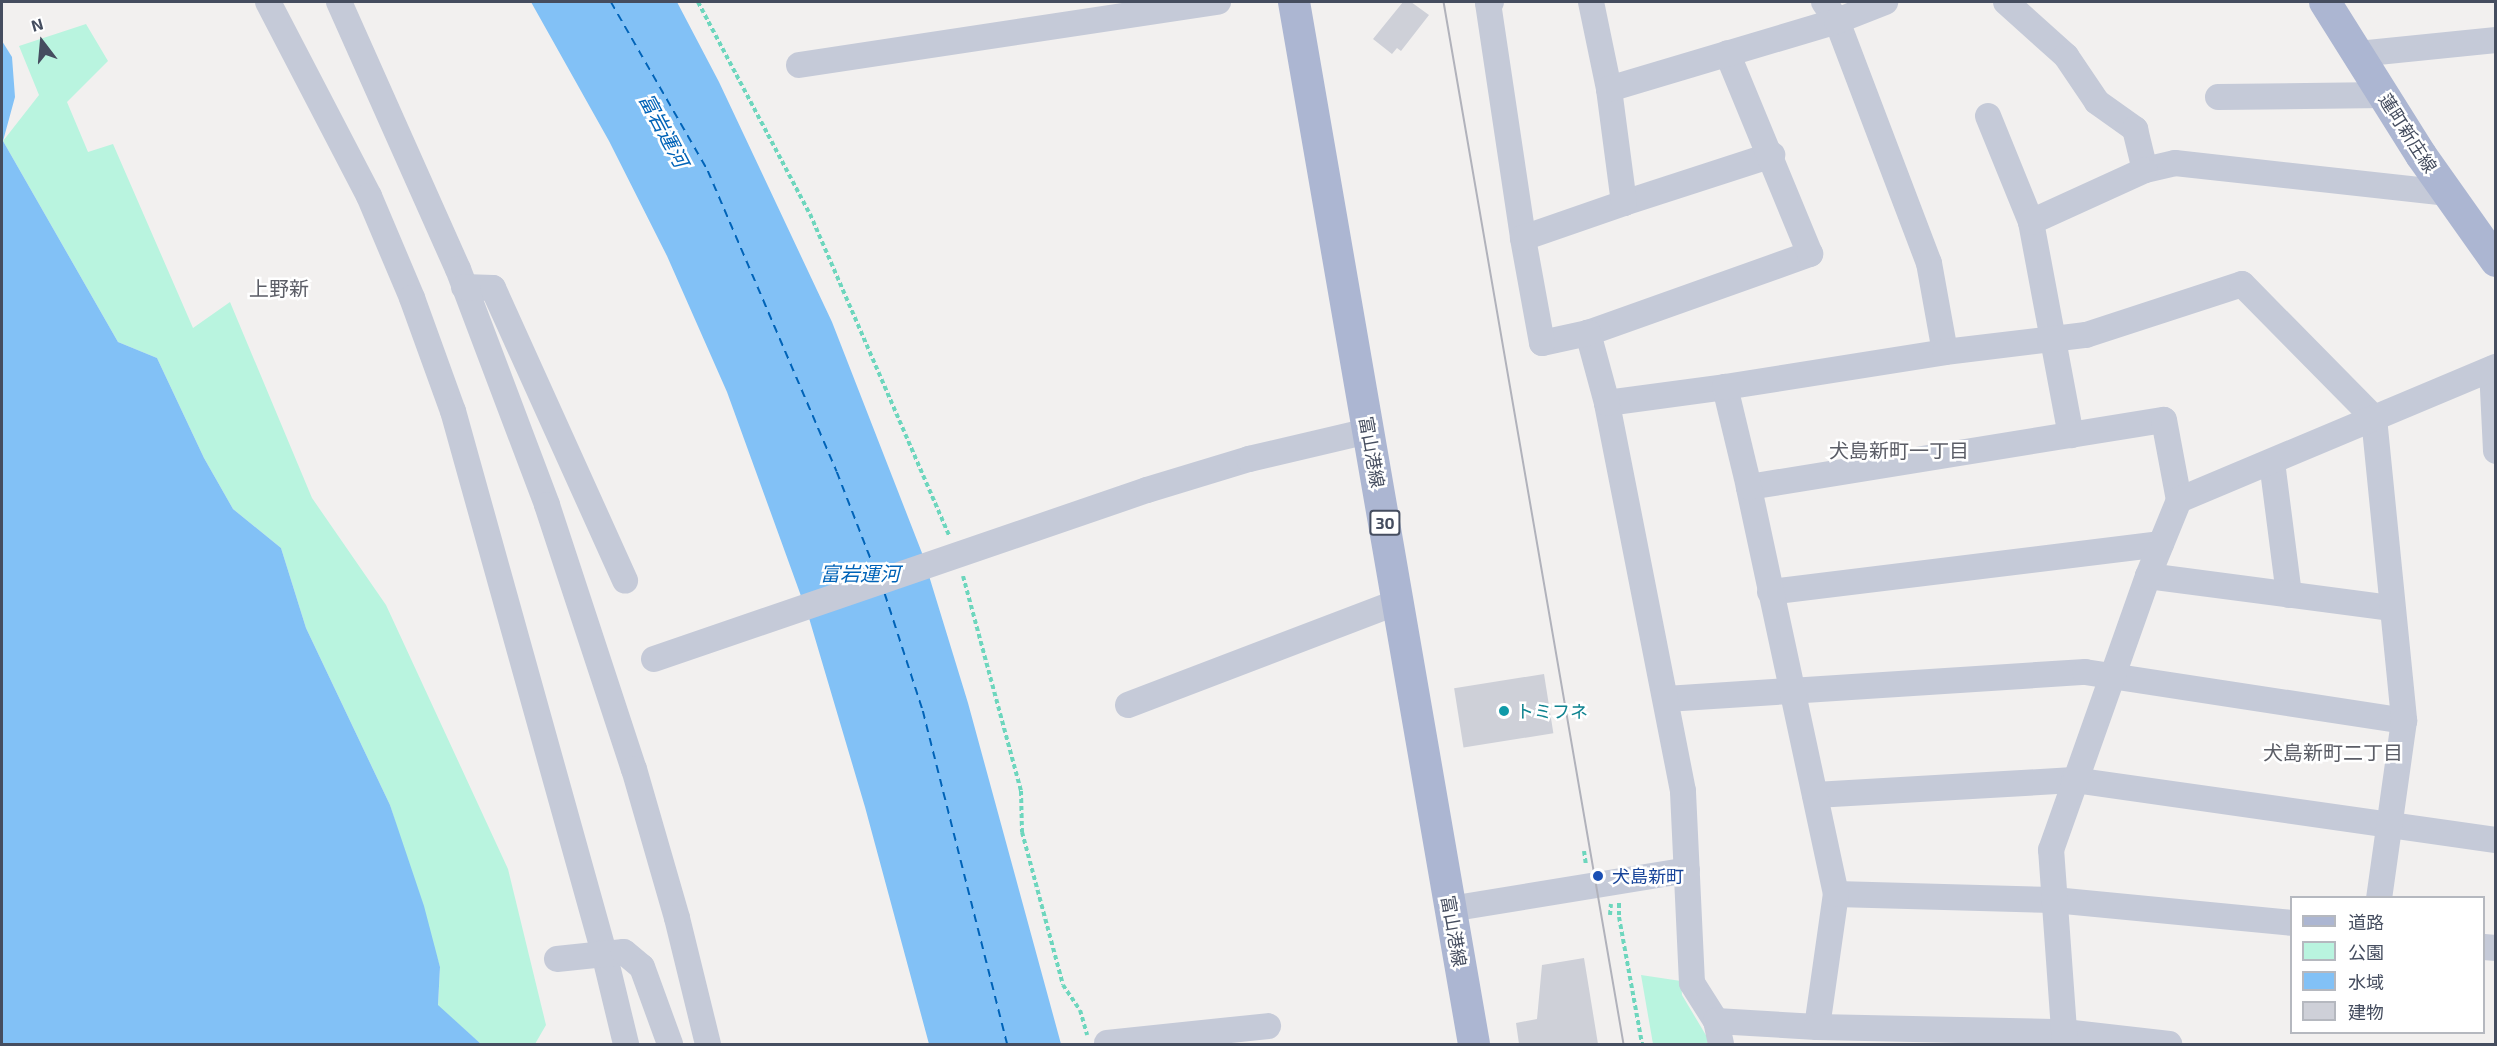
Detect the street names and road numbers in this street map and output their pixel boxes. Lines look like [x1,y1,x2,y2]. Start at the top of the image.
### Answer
street label: 蓮町新庄線 [2374,89,2442,177]
street label: 富山港線 [1355,415,1389,489]
road number: 30 [1368,510,1402,536]
street label: 富山港線 [1437,894,1471,968]

